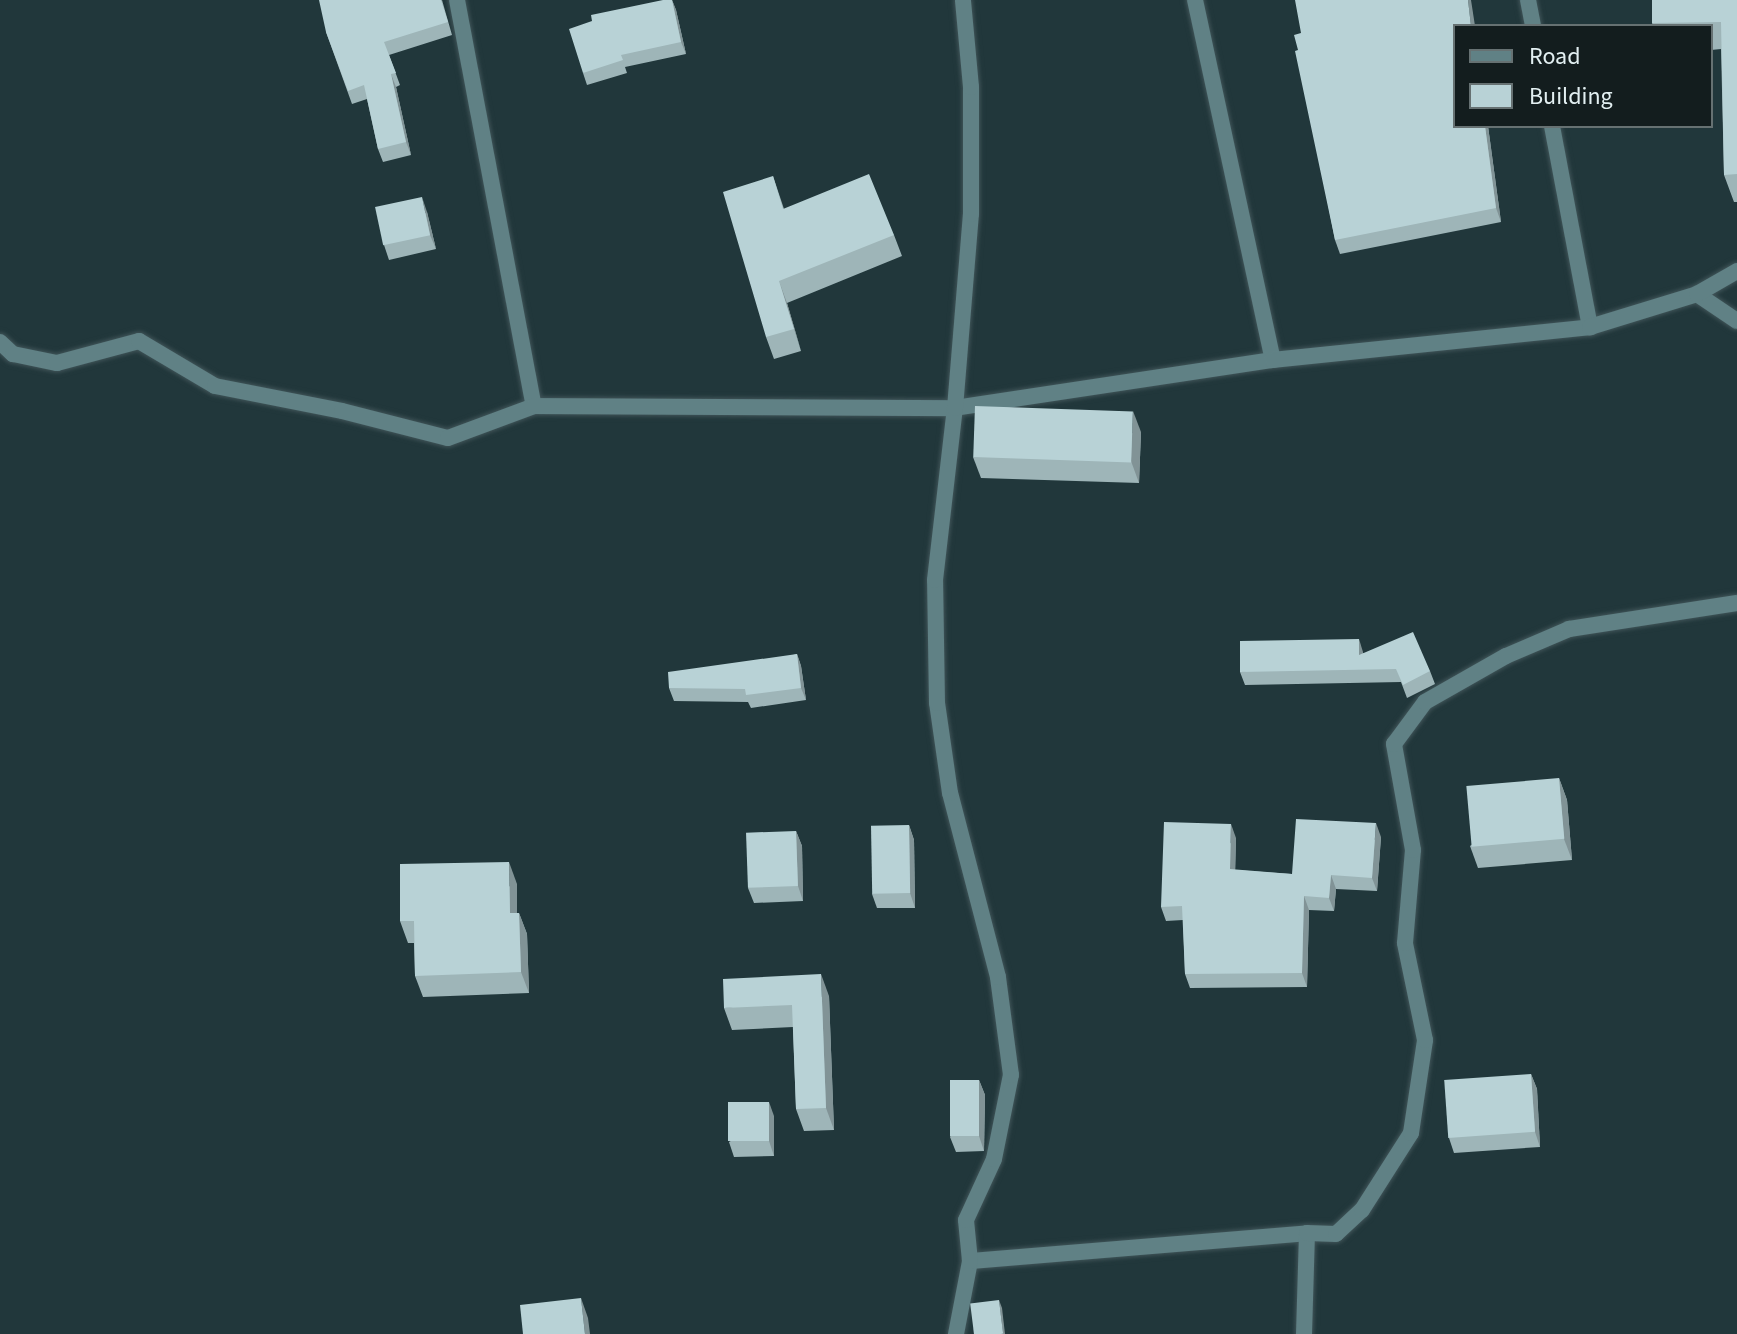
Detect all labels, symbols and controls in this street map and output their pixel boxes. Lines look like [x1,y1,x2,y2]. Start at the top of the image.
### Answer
legend [1453,24,1713,128]
text: Road [1529,39,1581,74]
text: Building [1529,79,1613,114]

